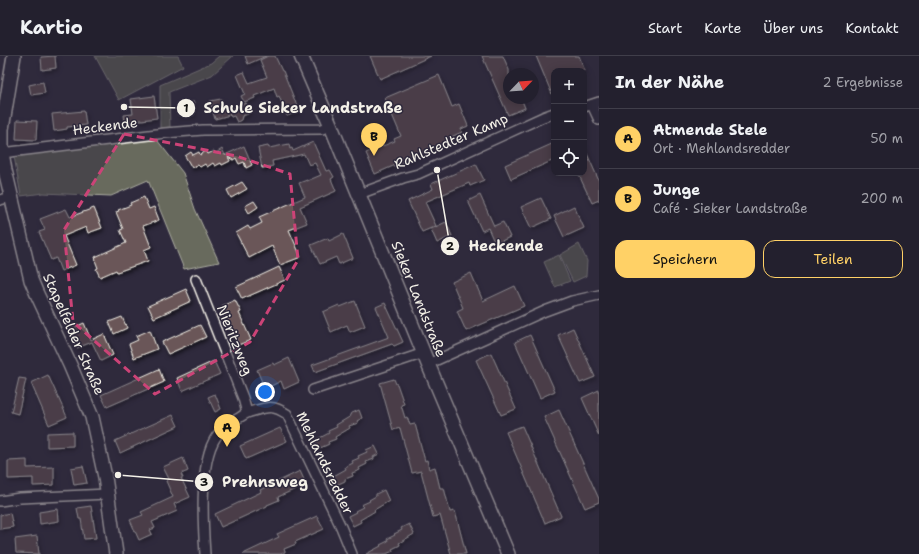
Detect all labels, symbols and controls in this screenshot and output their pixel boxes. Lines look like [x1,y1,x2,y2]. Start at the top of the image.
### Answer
text: Kartio [20,15,83,40]
text: Start [648,19,682,37]
text: Karte [704,19,741,37]
text: Über uns [763,19,823,37]
text: Kontakt [845,19,899,37]
north arrow [503,68,539,104]
map controls [551,68,587,176]
button: + [551,68,587,104]
text: In der Nähe [615,71,724,93]
text: 2 Ergebnisse [823,74,903,91]
callout: Schule Sieker Landstraße [176,94,411,121]
text: Schule Sieker Landstraße [204,98,402,118]
text: 1 [183,100,189,116]
button: − [551,104,587,140]
street label: Rahlstedter Kamp [391,109,511,173]
street label: Heckende [72,113,139,139]
text: Atmende Stele [653,120,767,140]
pin: B [361,123,387,156]
text: A [623,130,633,147]
text: 50 m [870,130,903,147]
button: locate [551,140,587,176]
text: Ort · Mehlandsredder [653,140,790,157]
text: Junge [653,180,700,200]
text: B [624,190,632,207]
text: 200 m [861,190,903,207]
text: Café · Sieker Landstraße [653,200,808,217]
callout: Heckende [440,232,551,259]
text: Heckende [469,236,544,256]
street label: Sieker Landstraße [388,238,451,360]
text: 2 [446,238,455,254]
button: Speichern [615,240,755,278]
button: Teilen [763,240,903,278]
street label: Stapelfelder Straße [39,270,109,398]
street label: Nieritzweg [213,302,257,378]
your location [255,382,275,402]
street label: Mehlandsredder [292,409,358,518]
pin: A [214,414,240,447]
callout: Prehnsweg [194,468,316,495]
text: Prehnsweg [222,472,308,492]
text: 3 [200,474,208,490]

